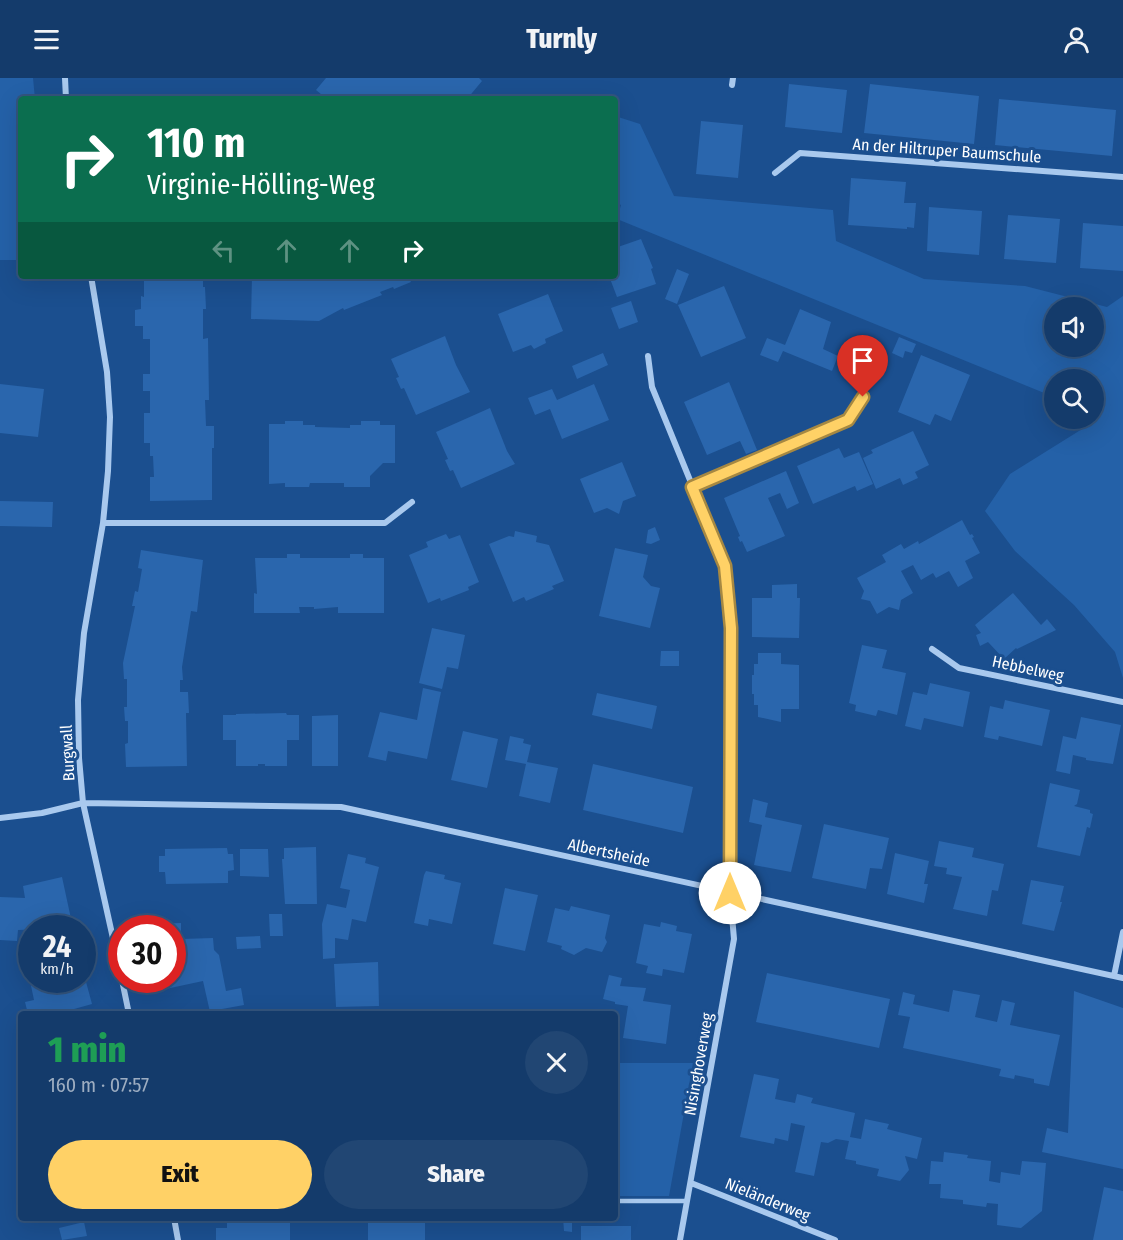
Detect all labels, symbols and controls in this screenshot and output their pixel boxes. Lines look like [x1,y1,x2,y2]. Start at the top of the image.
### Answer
icon: menu [30,23,63,56]
text: Turnly [526,23,597,55]
icon: person [1060,23,1093,56]
text: 110 m [147,118,246,168]
icon: right [48,120,126,198]
street label: An der Hiltruper Baumschule [852,134,1042,167]
text: Virginie-Hölling-Weg [147,169,375,201]
icon: left [207,234,240,267]
icon: ahead [270,234,303,267]
icon: ahead [333,234,366,267]
icon: right [396,234,429,267]
map controls [1044,297,1104,429]
button: sound [1044,297,1104,357]
pin [837,335,888,397]
icon: arrive [846,344,879,377]
button: search [1044,369,1104,429]
street label: Hebbelweg [990,652,1066,685]
street label: Burgwall [57,724,78,782]
street label: Albertsheide [566,835,652,870]
position arrow [698,861,762,925]
speed limit sign: 30 [108,915,186,993]
text: 24 [43,929,71,965]
text: km/h [40,960,74,978]
street label: Nisinghoverweg [680,1011,717,1117]
text: 1 min [48,1028,126,1072]
button: close [525,1031,588,1094]
text: 160 m · 07:57 [48,1073,149,1097]
button: Exit [48,1140,312,1209]
button: Share [324,1140,588,1209]
street label: Nieländerweg [723,1174,814,1225]

